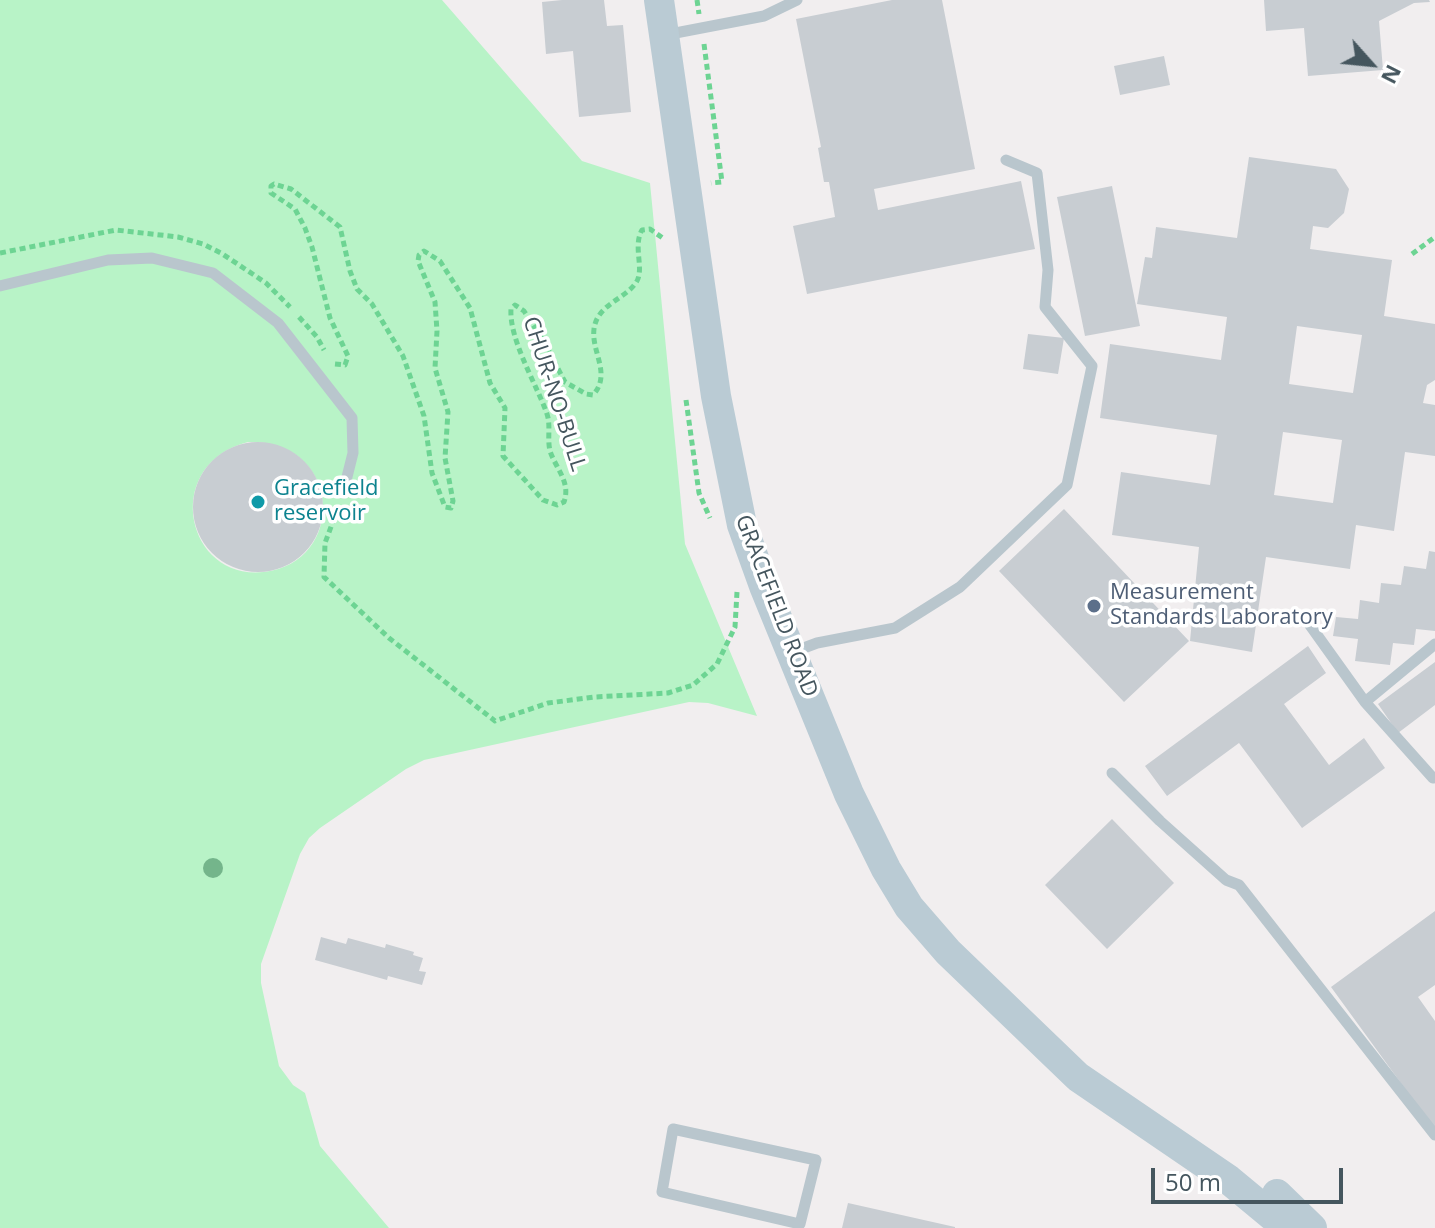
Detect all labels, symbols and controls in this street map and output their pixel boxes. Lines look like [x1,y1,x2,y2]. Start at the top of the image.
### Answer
north arrow [1331,24,1411,104]
text: N [1375,60,1410,90]
street label: CHUR-NO-BULL [517,313,591,475]
place label: Gracefield reservoir [274,476,378,528]
marker: Gracefield reservoir [249,493,267,511]
street label: GRACEFIELD ROAD [729,511,823,701]
place label: Measurement Standards Laboratory [1110,580,1333,632]
marker: Measurement Standards Laboratory [1085,597,1103,615]
scale bar [1155,1152,1347,1202]
text: 50 m [1165,1165,1221,1198]

